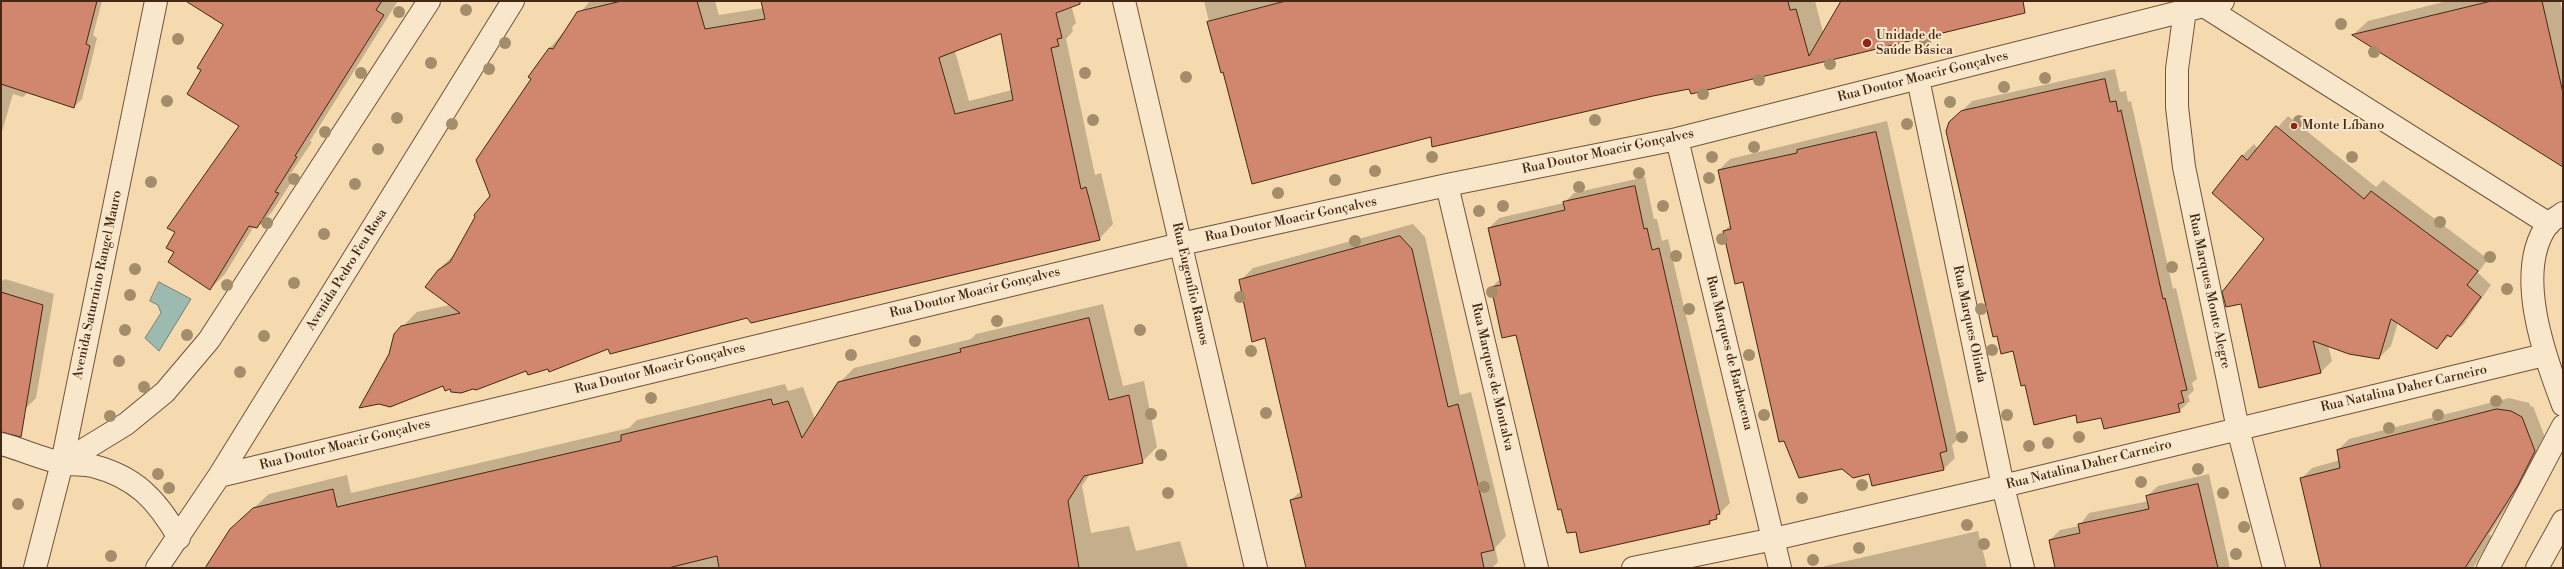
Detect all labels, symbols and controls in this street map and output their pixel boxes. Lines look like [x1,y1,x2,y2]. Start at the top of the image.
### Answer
place label: Unidade de Saúde Básica [1876,28,1953,59]
marker: Unidade de Saúde Básica [1861,37,1873,49]
street label: Rua Doutor Moacir Gonçalves [1836,48,2010,106]
place label: Monte Líbano [2302,118,2384,134]
marker: Monte Líbano [2289,121,2299,131]
street label: Rua Doutor Moacir Gonçalves [1521,126,1695,178]
street label: Avenida Saturnino Rangel Mauro [70,189,126,381]
street label: Rua Doutor Moacir Gonçalves [1204,194,1378,246]
street label: Avenida Pedro Feu Rosa [303,206,391,334]
street label: Rua Marques Monte Alegre [2185,212,2233,370]
street label: Rua Eugenílio Ramos [1168,221,1212,347]
street label: Rua Doutor Moacir Gonçalves [888,264,1062,322]
street label: Rua Marques Olinda [1949,264,1989,384]
street label: Rua Marques de Barbacena [1702,274,1756,432]
street label: Rua Marques de Montalva [1467,302,1517,452]
street label: Rua Doutor Moacir Gonçalves [573,340,747,398]
street label: Rua Natalina Daher Carneiro [2319,362,2489,416]
street label: Rua Doutor Moacir Gonçalves [258,416,432,474]
street label: Rua Natalina Daher Carneiro [2005,437,2173,493]

